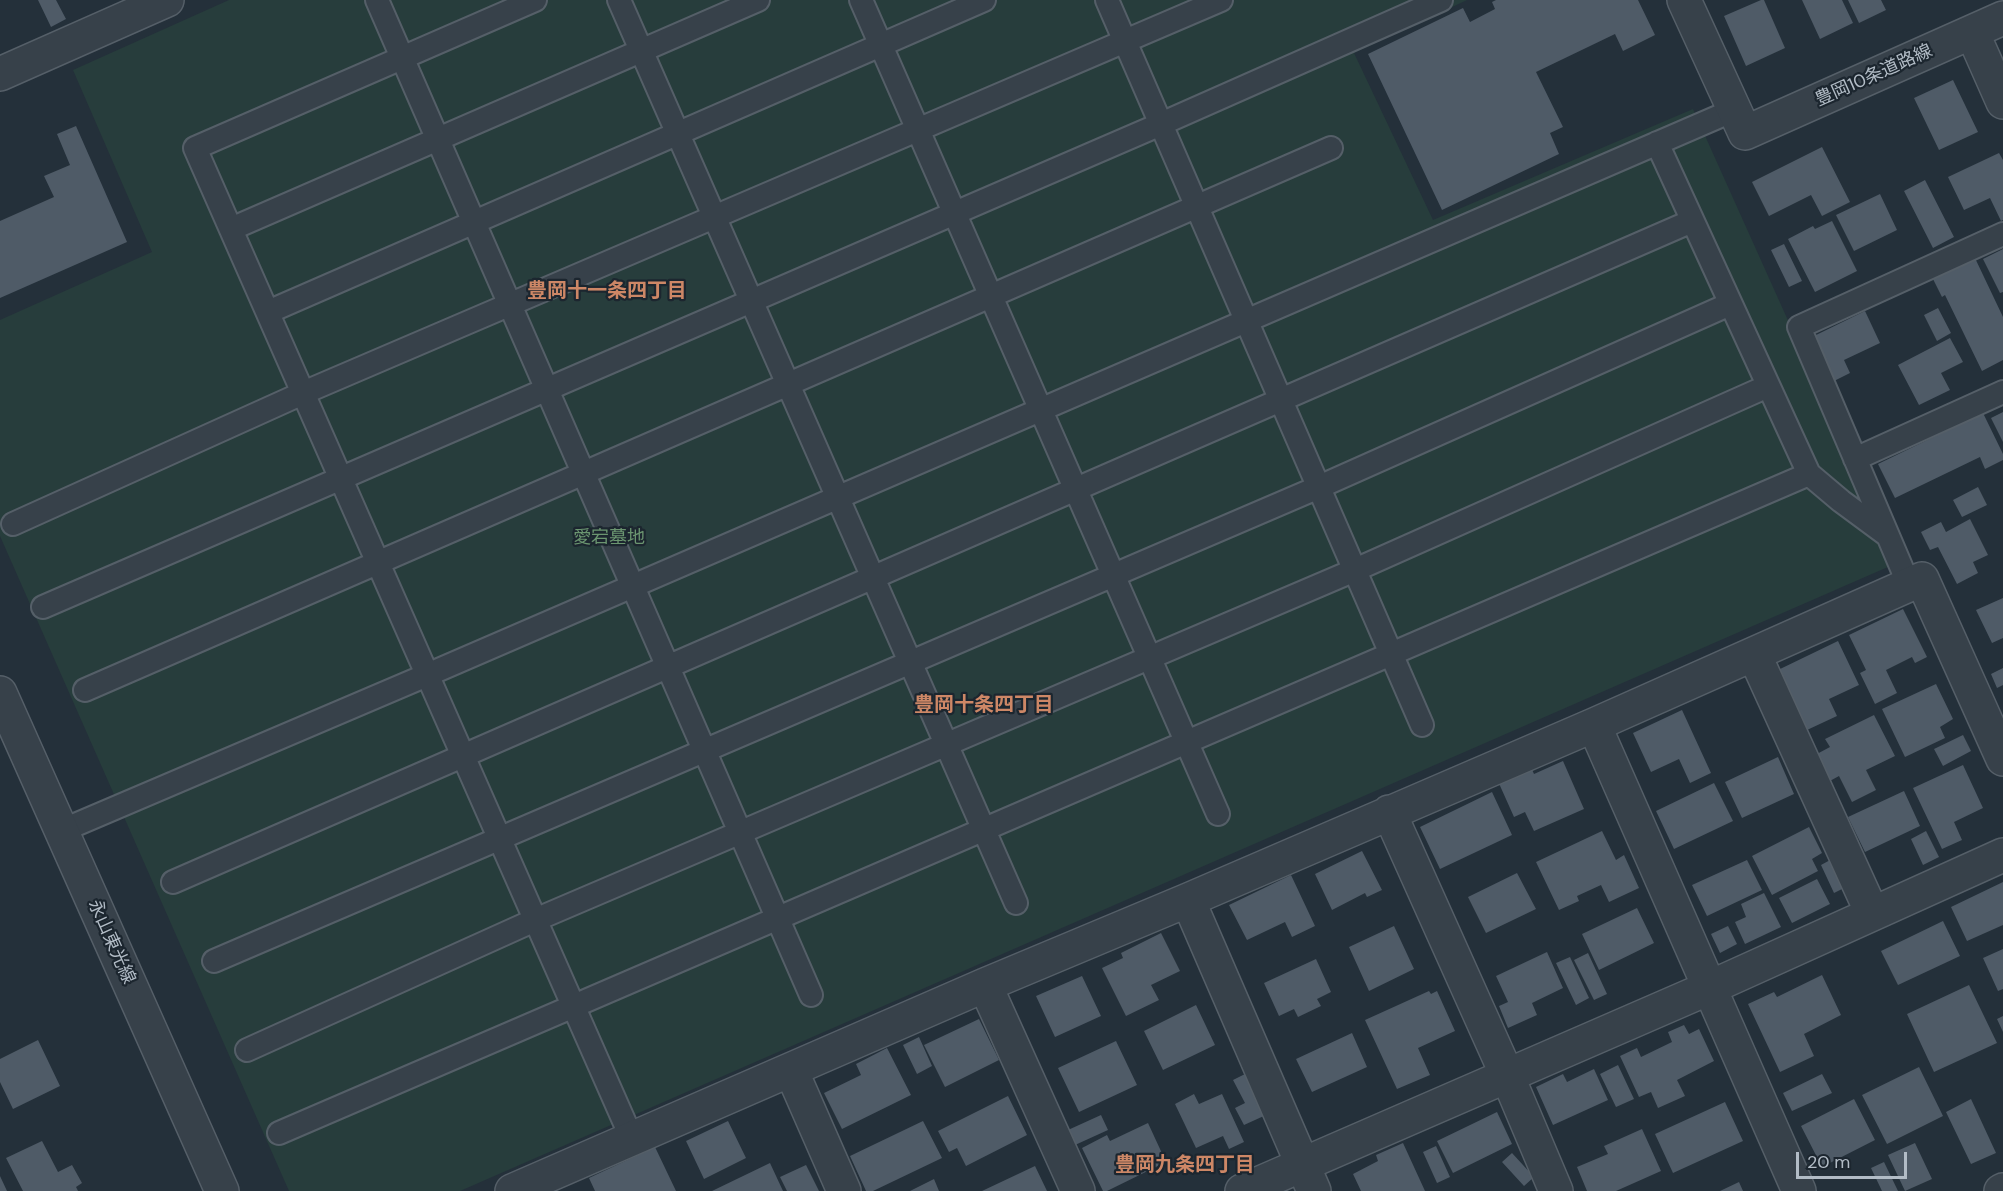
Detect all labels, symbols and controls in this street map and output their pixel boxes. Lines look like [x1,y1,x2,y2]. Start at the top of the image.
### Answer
street label: 豊岡10条道路線 [1812,41,1936,111]
district label: 豊岡十一条四丁目 [527,280,687,304]
park label: 愛宕墓地 [573,527,645,549]
district label: 豊岡十条四丁目 [914,694,1054,718]
street label: 永山東光線 [83,896,139,988]
scale bar [1799,1140,1910,1178]
text: 20 m [1807,1150,1850,1174]
district label: 豊岡九条四丁目 [1115,1154,1255,1178]

